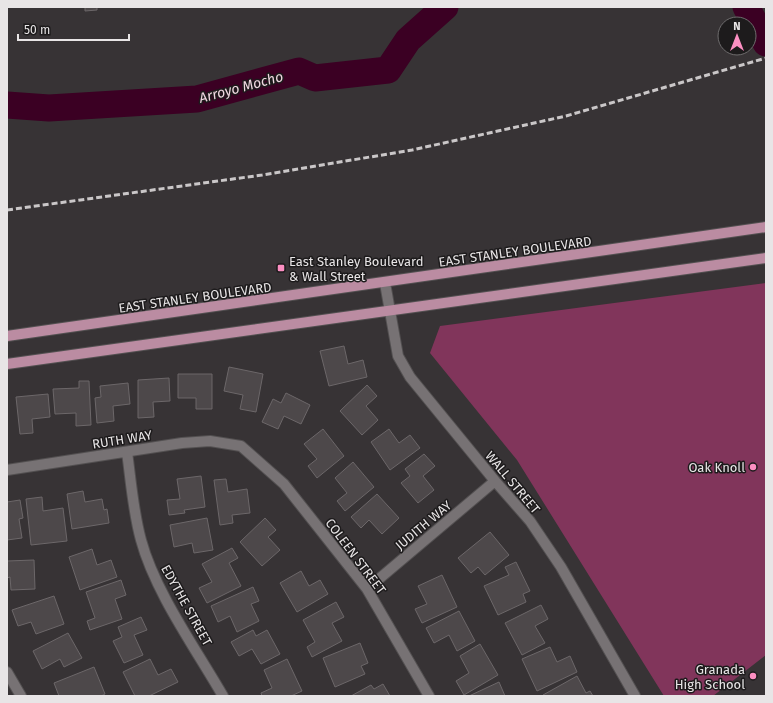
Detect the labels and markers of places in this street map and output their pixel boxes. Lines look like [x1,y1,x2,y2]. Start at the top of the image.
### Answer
place label: East Stanley Boulevard & Wall Street [289,254,423,284]
marker: East Stanley Boulevard & Wall Street [276,263,286,273]
place label: Oak Knoll [688,460,745,475]
marker: Oak Knoll [748,462,758,472]
place label: Granada High School [675,662,745,692]
marker: Granada High School [748,671,758,681]

